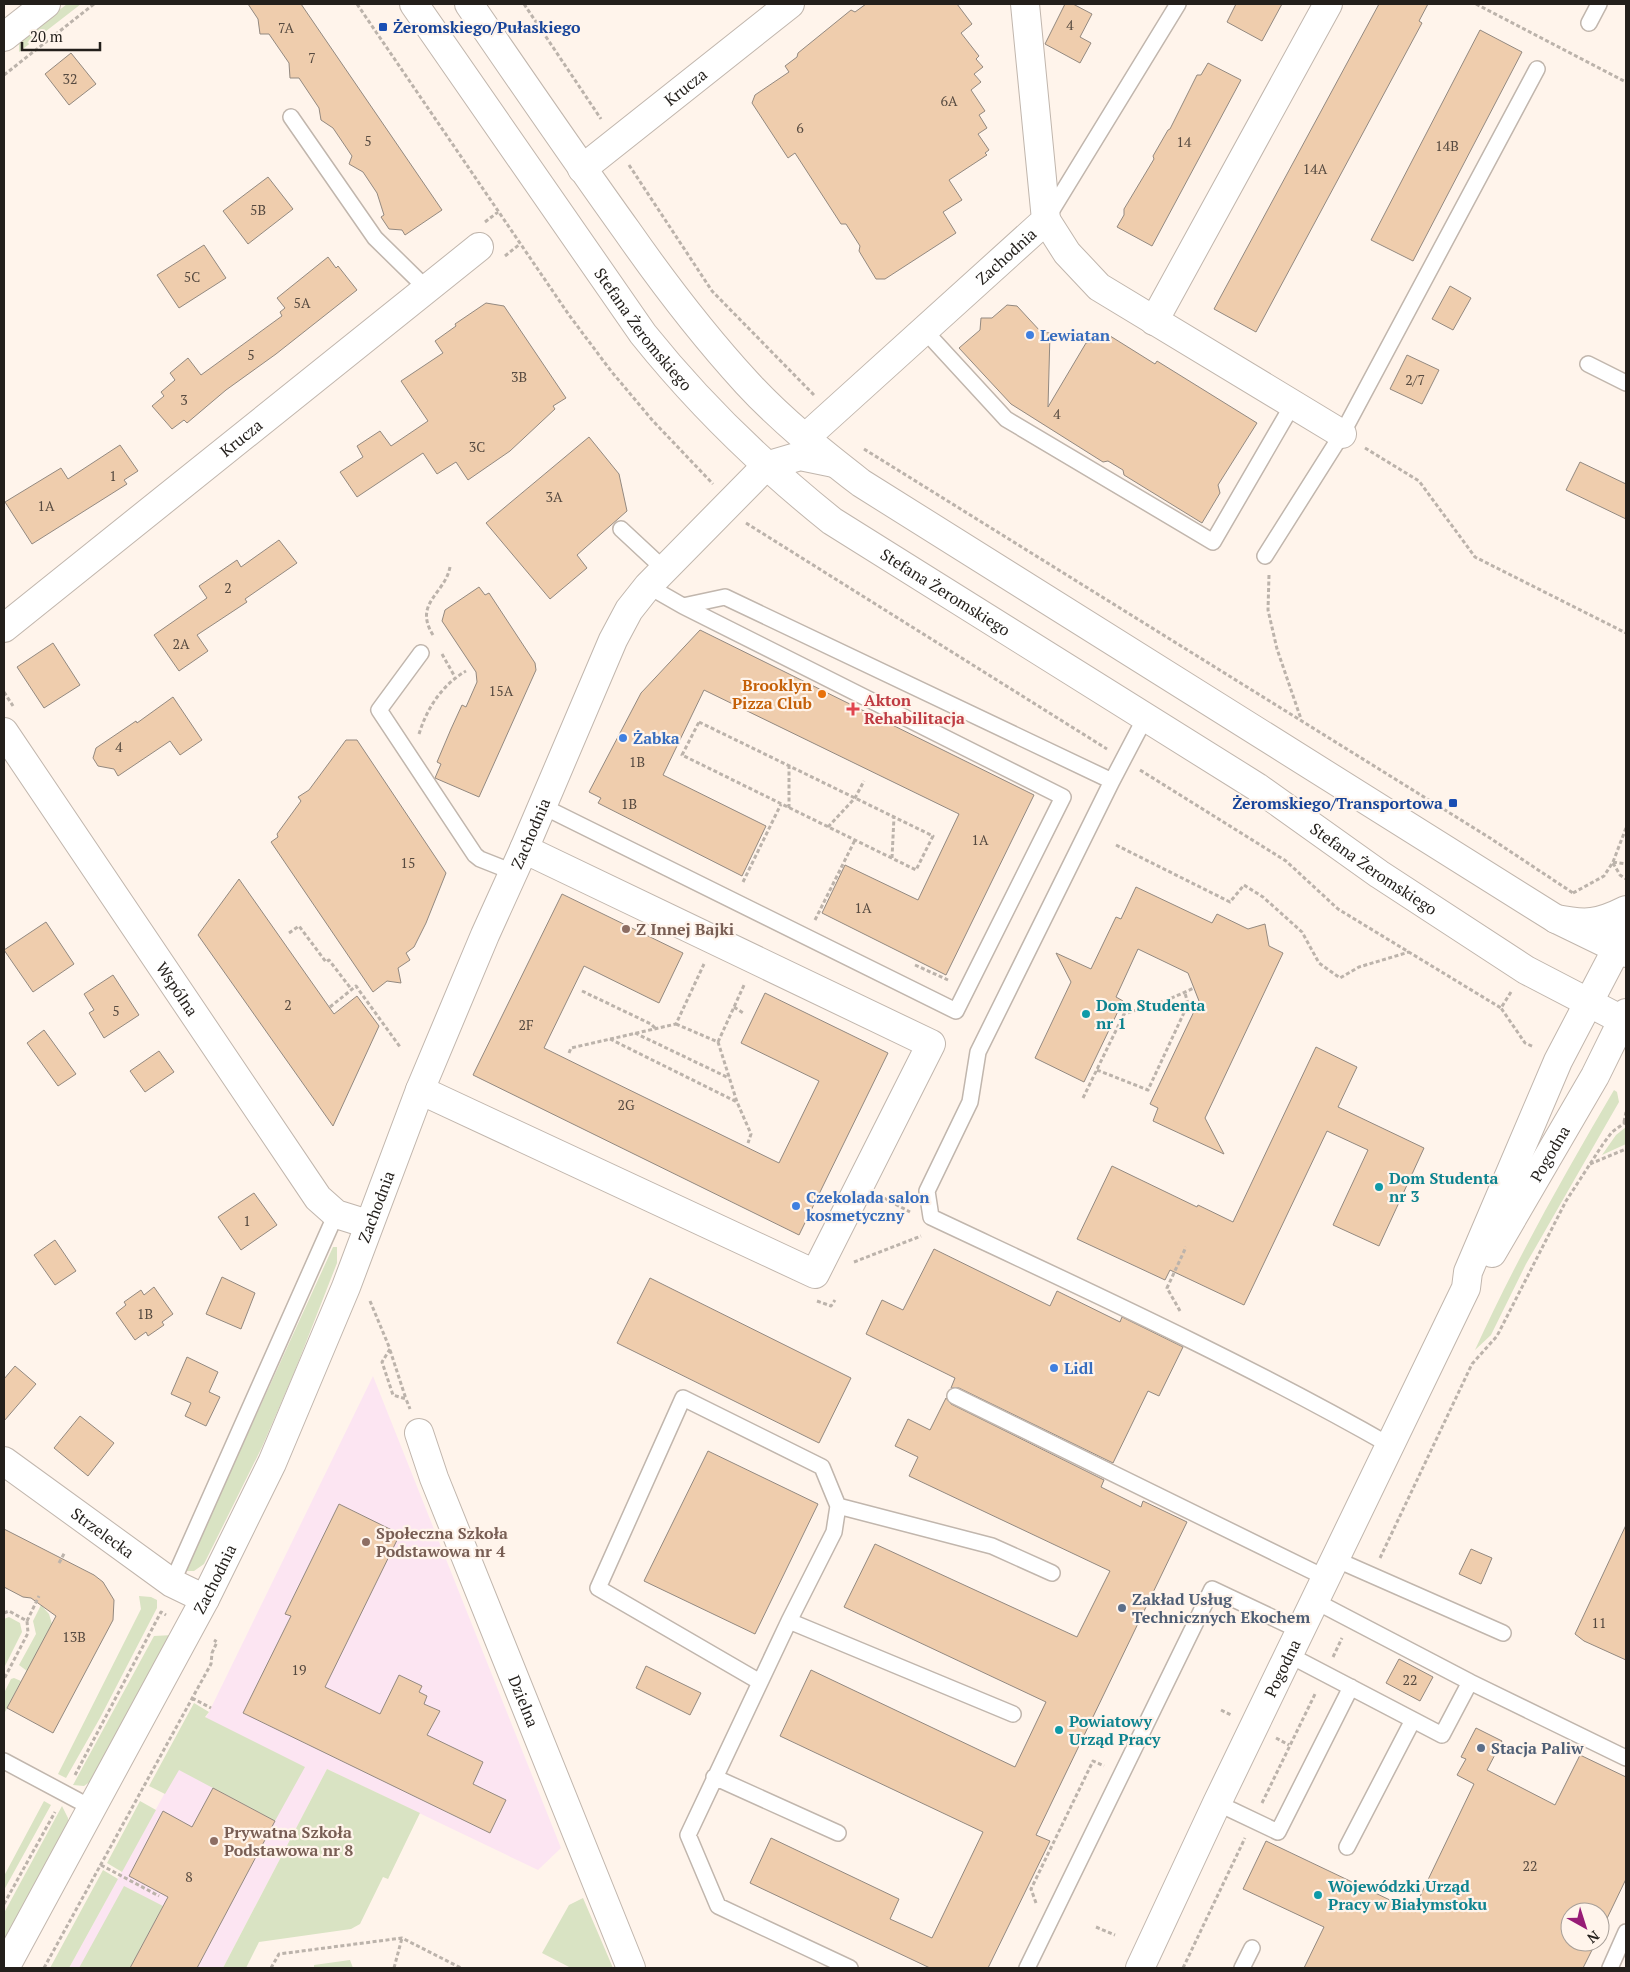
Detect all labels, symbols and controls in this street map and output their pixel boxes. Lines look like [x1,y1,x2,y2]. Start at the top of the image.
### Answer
house number: 4 [1066,15,1074,34]
place label: Żeromskiego/Pułaskiego [393,16,581,38]
house number: 7A [278,18,295,37]
scale bar [22,20,100,52]
marker: Żeromskiego/Pułaskiego [377,21,389,33]
text: 20 m [30,26,63,46]
house number: 7 [308,48,316,67]
street label: Krucza [659,63,711,111]
house number: 32 [63,69,77,88]
house number: 6A [940,91,958,110]
house number: 6 [796,118,804,137]
house number: 5 [364,131,372,150]
house number: 14 [1177,132,1192,151]
house number: 14B [1435,136,1459,155]
house number: 14A [1303,159,1328,178]
house number: 5B [250,200,266,219]
street label: Zachodnia [971,223,1041,289]
street label: Stefana Żeromskiego [589,263,697,395]
house number: 5C [184,267,200,286]
house number: 5A [293,293,311,312]
place label: Lewiatan [1040,324,1111,346]
marker: Lewiatan [1024,329,1036,341]
house number: 5 [247,345,255,364]
house number: 3B [511,367,527,386]
house number: 2/7 [1405,370,1425,389]
house number: 3 [180,390,188,409]
house number: 4 [1053,404,1061,423]
street label: Krucza [215,414,267,462]
house number: 3C [469,437,485,456]
house number: 1 [109,466,117,485]
house number: 3A [545,487,563,506]
house number: 1A [37,496,55,515]
street label: Stefana Żeromskiego [876,543,1015,641]
house number: 2 [224,578,232,597]
house number: 2A [172,634,190,653]
place label: Brooklyn Pizza Club [732,674,813,714]
house number: 15A [489,681,514,700]
marker: Brooklyn Pizza Club [816,688,828,700]
place label: Akton Rehabilitacja [864,689,965,729]
marker: Akton Rehabilitacja [846,702,860,716]
place label: Żabka [633,727,680,749]
marker: Żabka [617,732,629,744]
house number: 4 [115,737,123,756]
house number: 1B [629,752,645,771]
place label: Żeromskiego/Transportowa [1232,792,1443,814]
house number: 1B [621,794,637,813]
street label: Zachodnia [505,795,555,872]
marker: Żeromskiego/Transportowa [1447,797,1459,809]
street label: Stefana Żeromskiego [1306,817,1442,920]
house number: 1A [971,830,989,849]
house number: 15 [401,853,415,872]
house number: 1A [854,898,872,917]
place label: Z Innej Bajki [636,918,734,940]
marker: Z Innej Bajki [620,923,632,935]
street label: Wspólna [151,958,203,1021]
place label: Dom Studenta nr 1 [1096,994,1206,1034]
house number: 2 [284,995,292,1014]
house number: 5 [112,1001,120,1020]
marker: Dom Studenta nr 1 [1080,1008,1092,1020]
house number: 2F [518,1015,534,1034]
house number: 2G [617,1095,635,1114]
street label: Pogodna [1525,1121,1575,1186]
place label: Dom Studenta nr 3 [1389,1167,1499,1207]
street label: Zachodnia [353,1168,400,1246]
marker: Dom Studenta nr 3 [1373,1181,1385,1193]
place label: Czekolada salon kosmetyczny [806,1186,930,1226]
marker: Czekolada salon kosmetyczny [790,1200,802,1212]
house number: 1 [243,1211,251,1230]
house number: 1B [137,1304,153,1323]
place label: Lidl [1064,1357,1094,1379]
marker: Lidl [1048,1362,1060,1374]
street label: Strzelecka [67,1502,139,1563]
place label: Społeczna Szkoła Podstawowa nr 4 [376,1522,508,1562]
marker: Społeczna Szkoła Podstawowa nr 4 [360,1536,372,1548]
street label: Zachodnia [188,1541,241,1618]
place label: Zakład Usług Technicznych Ekochem [1132,1588,1310,1628]
marker: Zakład Usług Technicznych Ekochem [1116,1602,1128,1614]
house number: 11 [1592,1613,1606,1632]
house number: 13B [62,1627,86,1646]
street label: Pogodna [1259,1635,1306,1701]
house number: 19 [292,1660,306,1679]
house number: 22 [1403,1670,1417,1689]
street label: Dzielna [503,1672,544,1730]
place label: Powiatowy Urząd Pracy [1069,1710,1161,1750]
marker: Powiatowy Urząd Pracy [1053,1724,1065,1736]
place label: Stacja Paliw [1491,1737,1584,1759]
marker: Stacja Paliw [1475,1742,1487,1754]
place label: Prywatna Szkoła Podstawowa nr 8 [224,1821,353,1861]
marker: Prywatna Szkoła Podstawowa nr 8 [208,1835,220,1847]
house number: 22 [1523,1856,1537,1875]
house number: 8 [185,1867,193,1886]
place label: Wojewódzki Urząd Pracy w Białymstoku [1328,1875,1487,1915]
marker: Wojewódzki Urząd Pracy w Białymstoku [1312,1889,1324,1901]
north arrow [1560,1902,1610,1952]
text: N [1583,1927,1604,1948]

